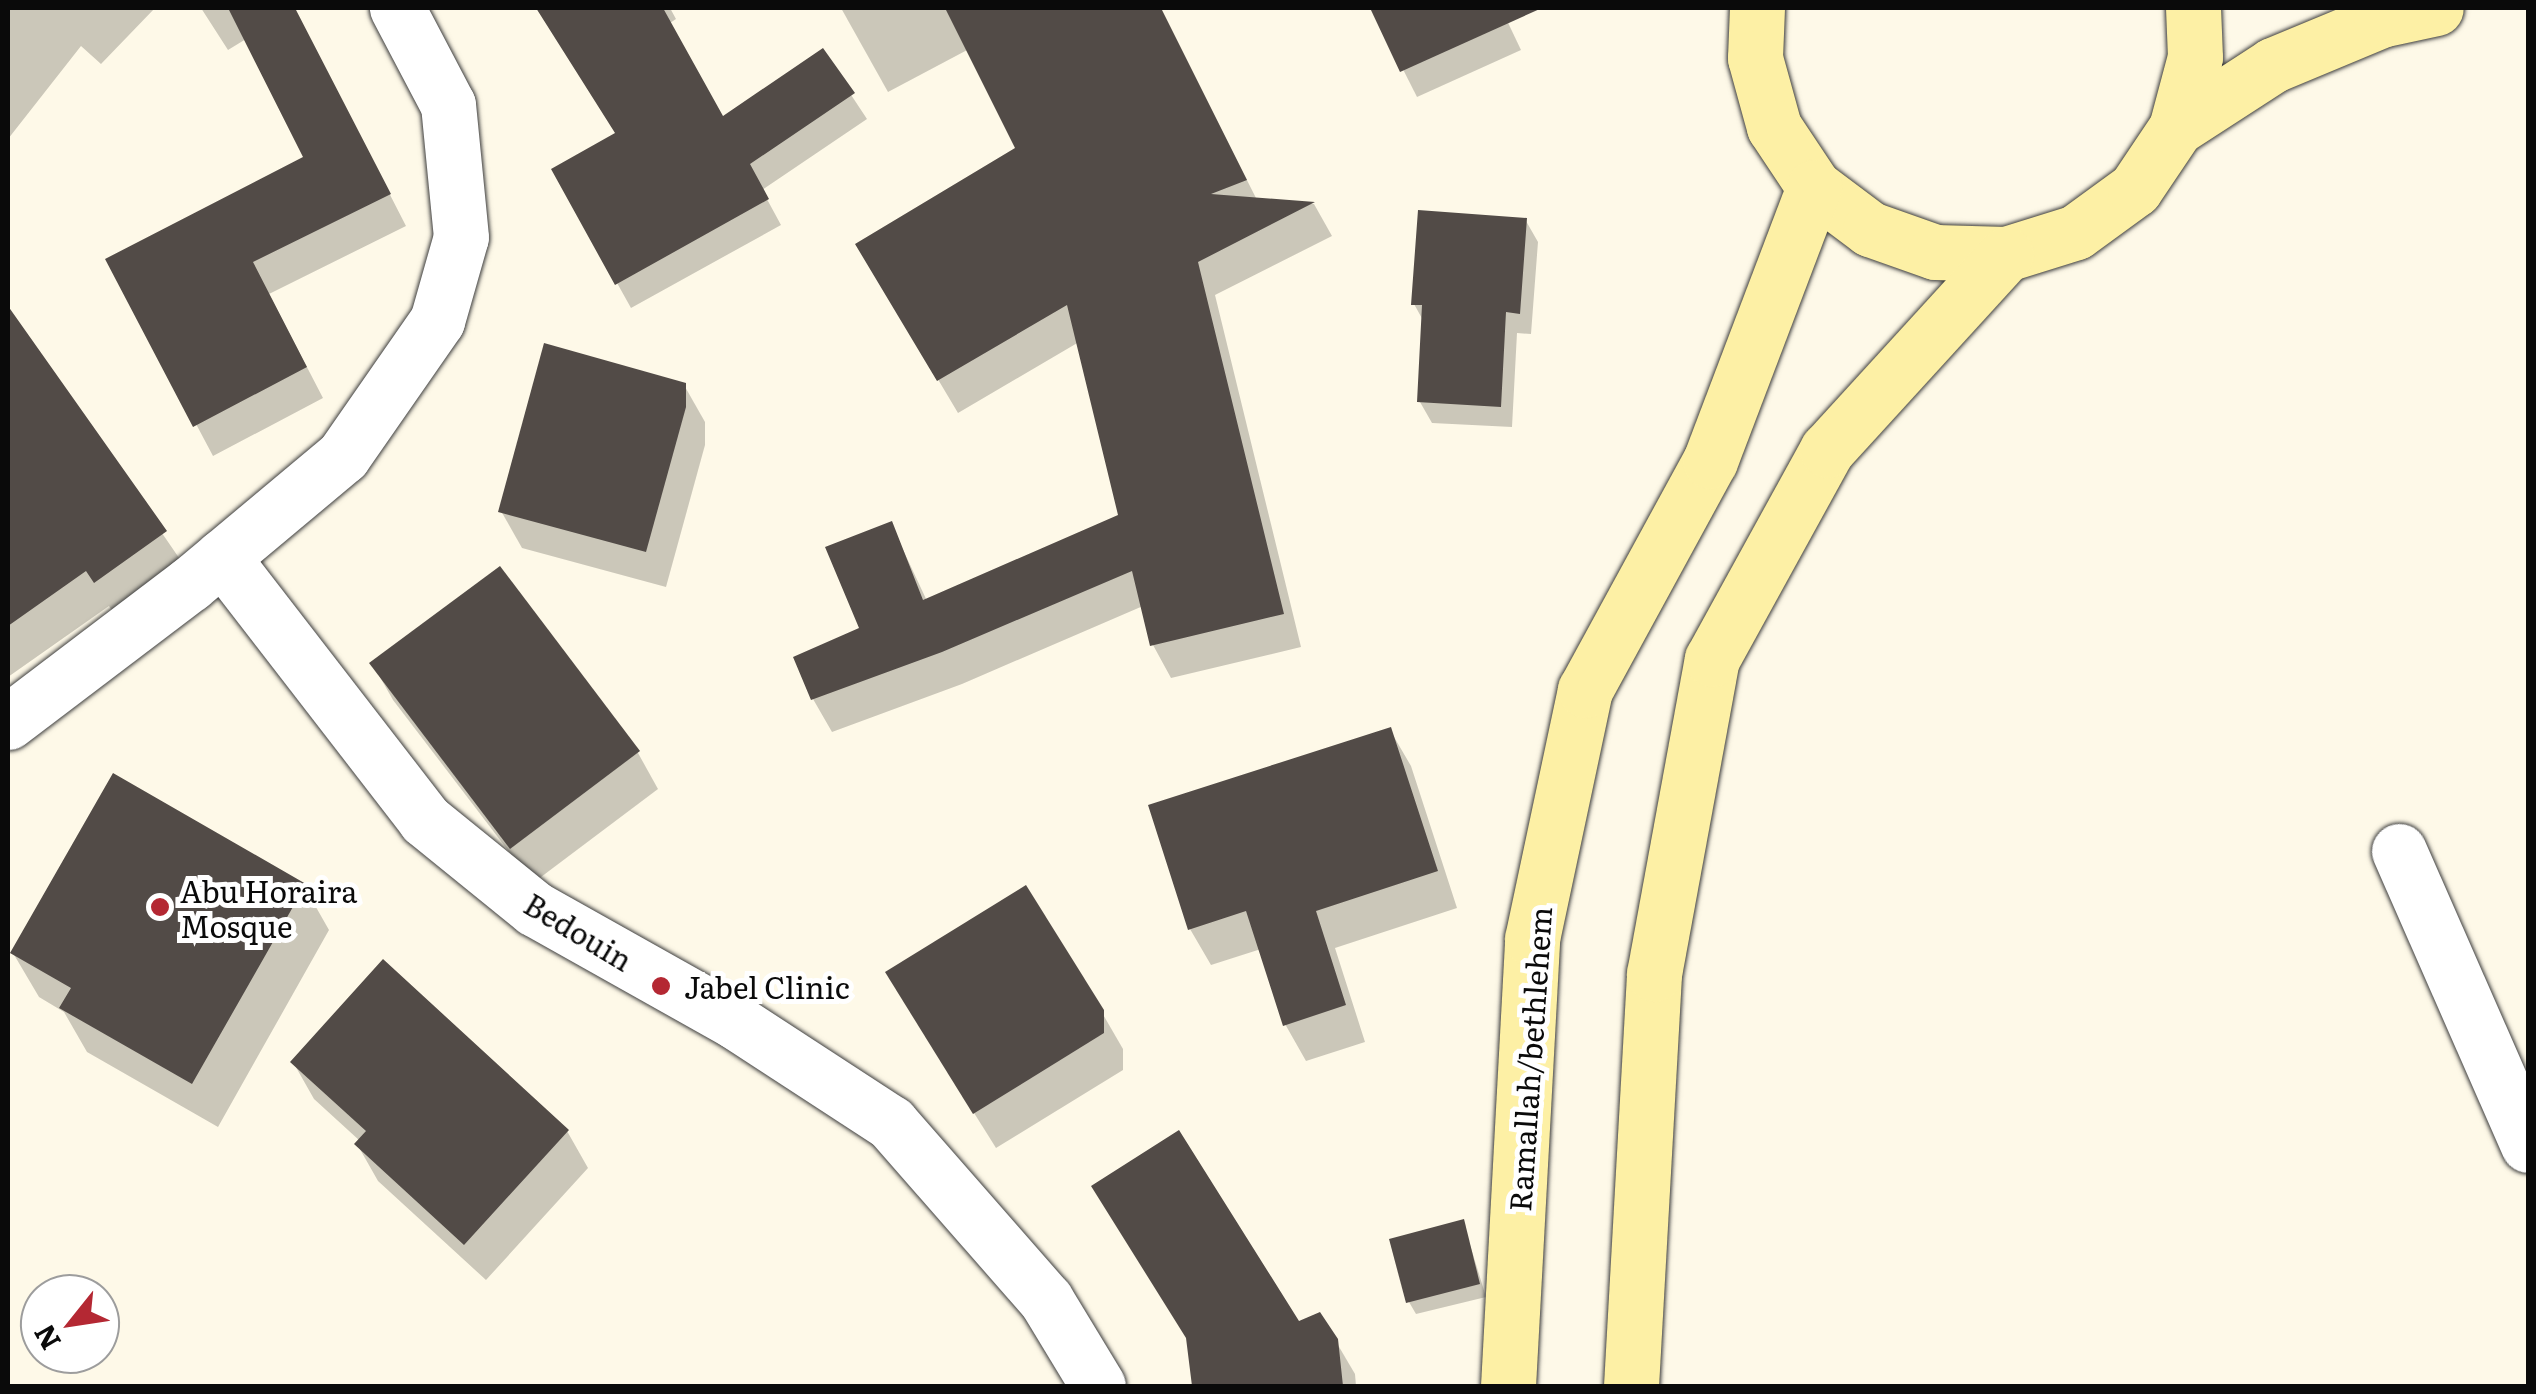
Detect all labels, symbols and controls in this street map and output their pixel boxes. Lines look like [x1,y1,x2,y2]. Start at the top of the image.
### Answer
place label: Abu Horaira Mosque [180,872,357,942]
street label: Bedouin [518,885,640,977]
marker: Abu Horaira Mosque [149,896,171,918]
street label: Ramallah/bethlehem [1500,905,1558,1213]
place label: Jabel Clinic [684,968,850,1004]
marker: Jabel Clinic [648,973,674,999]
north arrow [20,1274,120,1374]
text: N [22,1317,70,1359]

